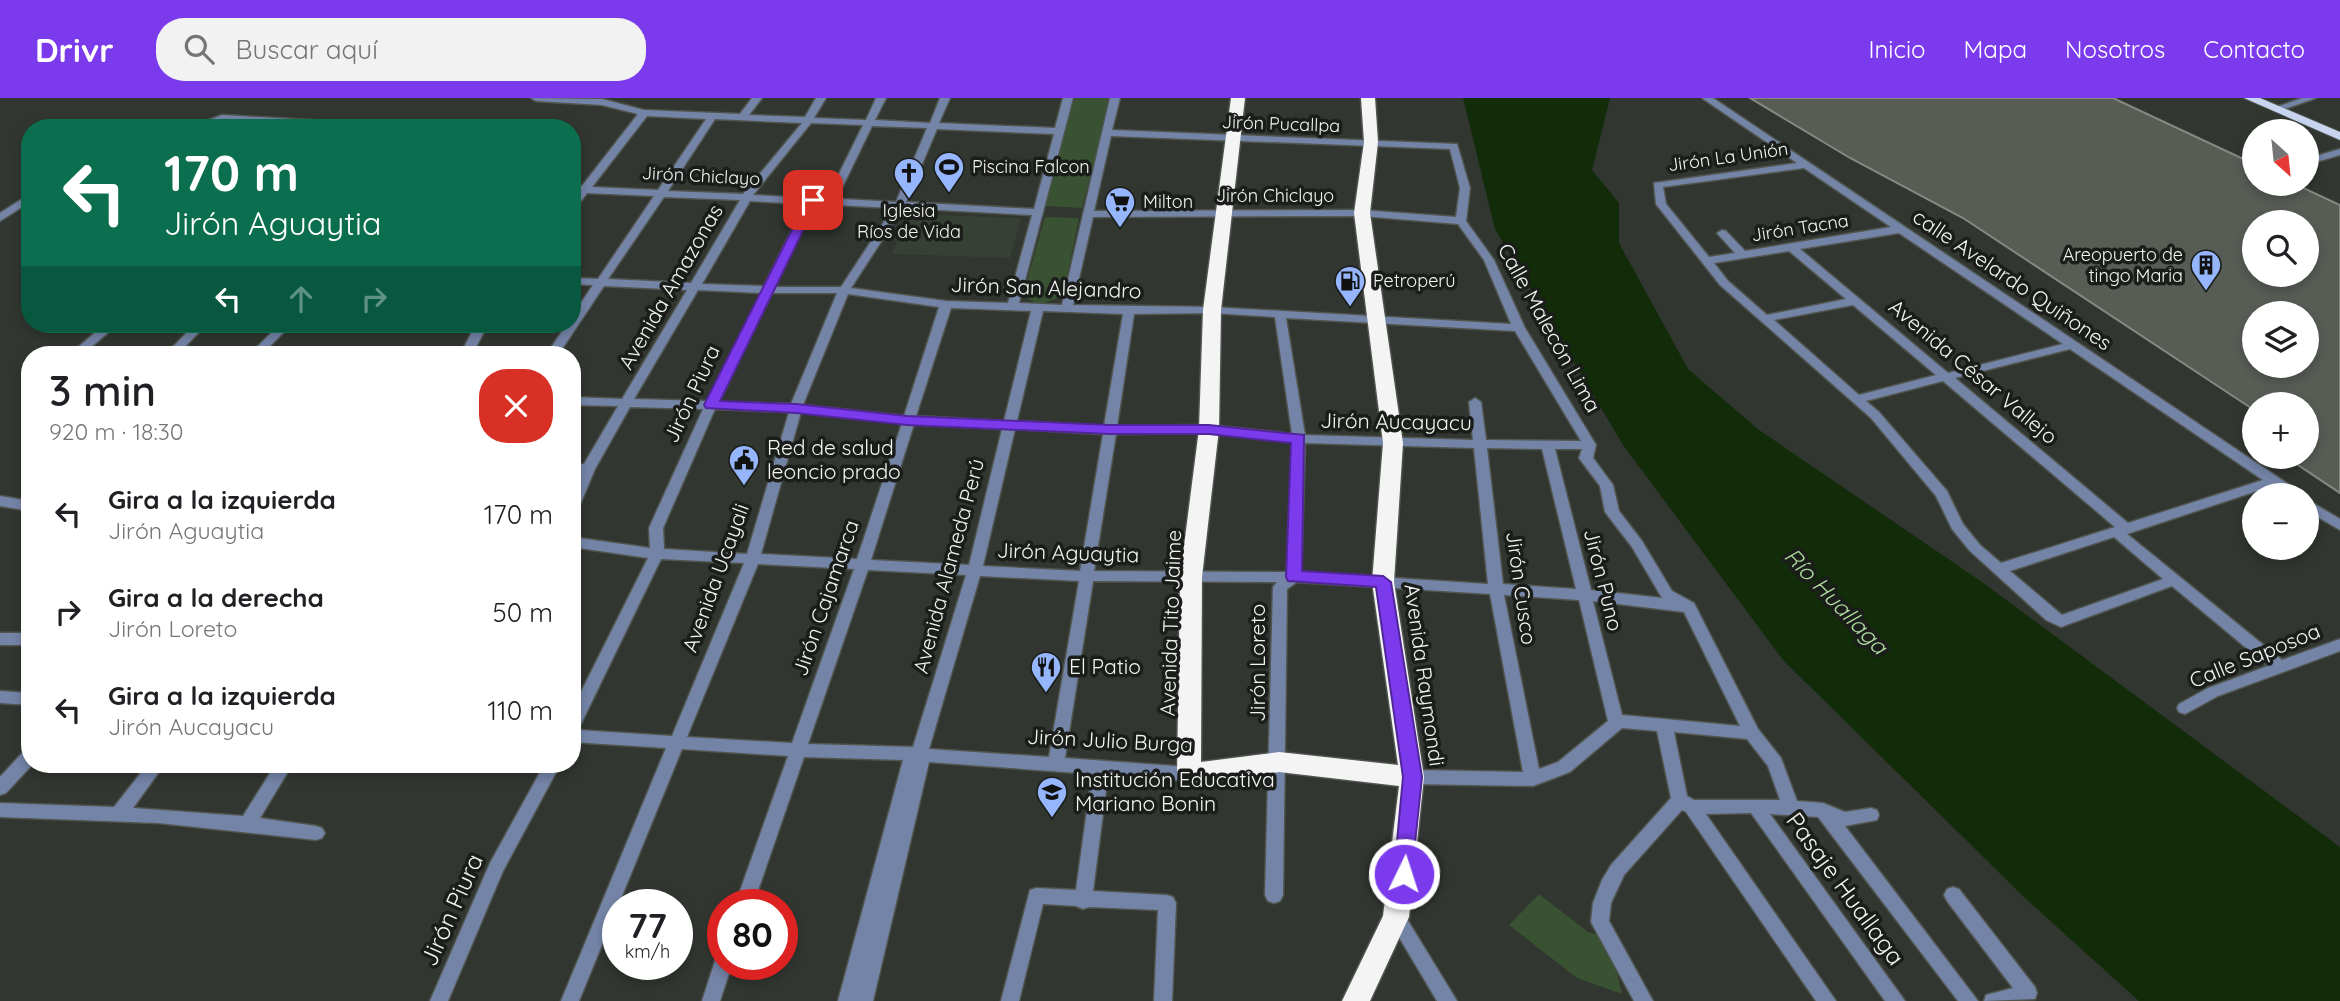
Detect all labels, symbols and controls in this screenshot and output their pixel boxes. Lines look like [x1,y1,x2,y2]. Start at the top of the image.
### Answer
search box [156,18,646,81]
text: Drivr [35,29,114,70]
icon: search [180,30,218,68]
text: Buscar aquí [236,33,378,66]
text: Inicio [1868,34,1926,64]
text: Mapa [1964,34,2027,64]
text: Nosotros [2065,34,2165,64]
text: Contacto [2203,34,2305,64]
street label: Jirón Pucallpa [1221,110,1341,137]
north arrow [2242,119,2319,196]
map controls [2242,119,2319,560]
street label: Jirón La Unión [1666,137,1789,176]
text: 170 m [164,142,299,203]
icon: left [49,147,140,238]
sports icon: Piscina Falcon [932,150,966,194]
place label: Piscina Falcon [972,155,1090,178]
church icon: Iglesia Ríos de Vida [892,156,926,200]
street label: Jirón Chiclayo [641,161,761,190]
pin [783,170,843,230]
icon: arrive [794,181,832,219]
street label: Jirón Chiclayo [1216,184,1334,207]
supermarket icon: Milton [1103,185,1137,229]
place label: Milton [1143,190,1193,213]
street label: Avenida Amazonas [612,199,728,374]
place label: Iglesia Ríos de Vida [857,199,961,243]
text: Jirón Aguaytia [164,203,381,243]
street label: calle Avelardo Quiñones [1908,203,2117,355]
street label: Jirón Tacna [1750,208,1850,247]
button: search [2242,210,2319,287]
street label: Calle Malecón Lima [1493,239,1607,416]
place label: Areopuerto de tingo Maria [2063,243,2183,287]
building icon: Areopuerto de tingo Maria [2189,248,2223,292]
fuel station icon: Petroperú [1333,264,1367,308]
place label: Petroperú [1373,269,1455,292]
street label: Jirón San Alejandro [950,271,1142,303]
icon: left [209,280,247,318]
icon: ahead [282,280,320,318]
icon: right [355,280,393,318]
street label: Avenida César Vallejo [1884,293,2063,449]
button: layers [2242,301,2319,378]
street label: Jirón Piura [657,341,725,447]
text: 3 min [49,364,156,417]
button: close [479,369,553,443]
button: + [2242,392,2319,469]
street label: Jirón Aucayacu [1320,407,1472,435]
text: 920 m · 18:30 [49,417,184,446]
place label: Red de salud leoncio prado [767,434,901,484]
public building icon: Red de salud leoncio prado [727,443,761,487]
street label: Avenida Alameda Perú [907,456,989,676]
text: Gira a la izquierda [108,483,336,516]
button: − [2242,483,2319,560]
icon: left [49,495,87,533]
text: 170 m [484,498,553,531]
street label: Avenida Ucayali [676,500,754,656]
text: Jirón Aguaytia [108,516,264,545]
street label: Jirón Cajamarca [786,516,864,679]
street label: Jirón Puno [1579,526,1629,634]
street label: Avenida Tito Jaime [1154,529,1186,717]
street label: Jirón Cusco [1501,529,1543,646]
street label: Jirón Aguaytia [996,537,1140,567]
water label: Río Huallaga [1778,541,1895,661]
text: Gira a la derecha [108,581,324,614]
street label: Avenida Raymondi [1399,582,1451,768]
icon: right [49,593,87,631]
text: 50 m [493,596,553,629]
street label: Jirón Loreto [1244,604,1270,722]
text: Jirón Loreto [108,614,237,643]
street label: Calle Saposoa [2185,617,2324,693]
restaurant icon: El Patio [1029,650,1063,694]
place label: El Patio [1069,653,1141,679]
text: Gira a la izquierda [108,679,336,712]
icon: left [49,691,87,729]
text: 110 m [487,694,553,727]
text: Jirón Aucayacu [108,712,274,741]
street label: Jirón Julio Burga [1027,723,1194,757]
place label: Institución Educativa Mariano Bonin [1075,766,1275,816]
school or university icon: Institución Educativa Mariano Bonin [1035,775,1069,819]
street label: Pasaje Huallaga [1780,806,1911,971]
position arrow [1367,837,1441,911]
street label: Jirón Piura [413,849,489,970]
speed limit sign: 80 [707,889,798,980]
text: 77 [628,903,667,947]
text: km/h [625,940,670,963]

